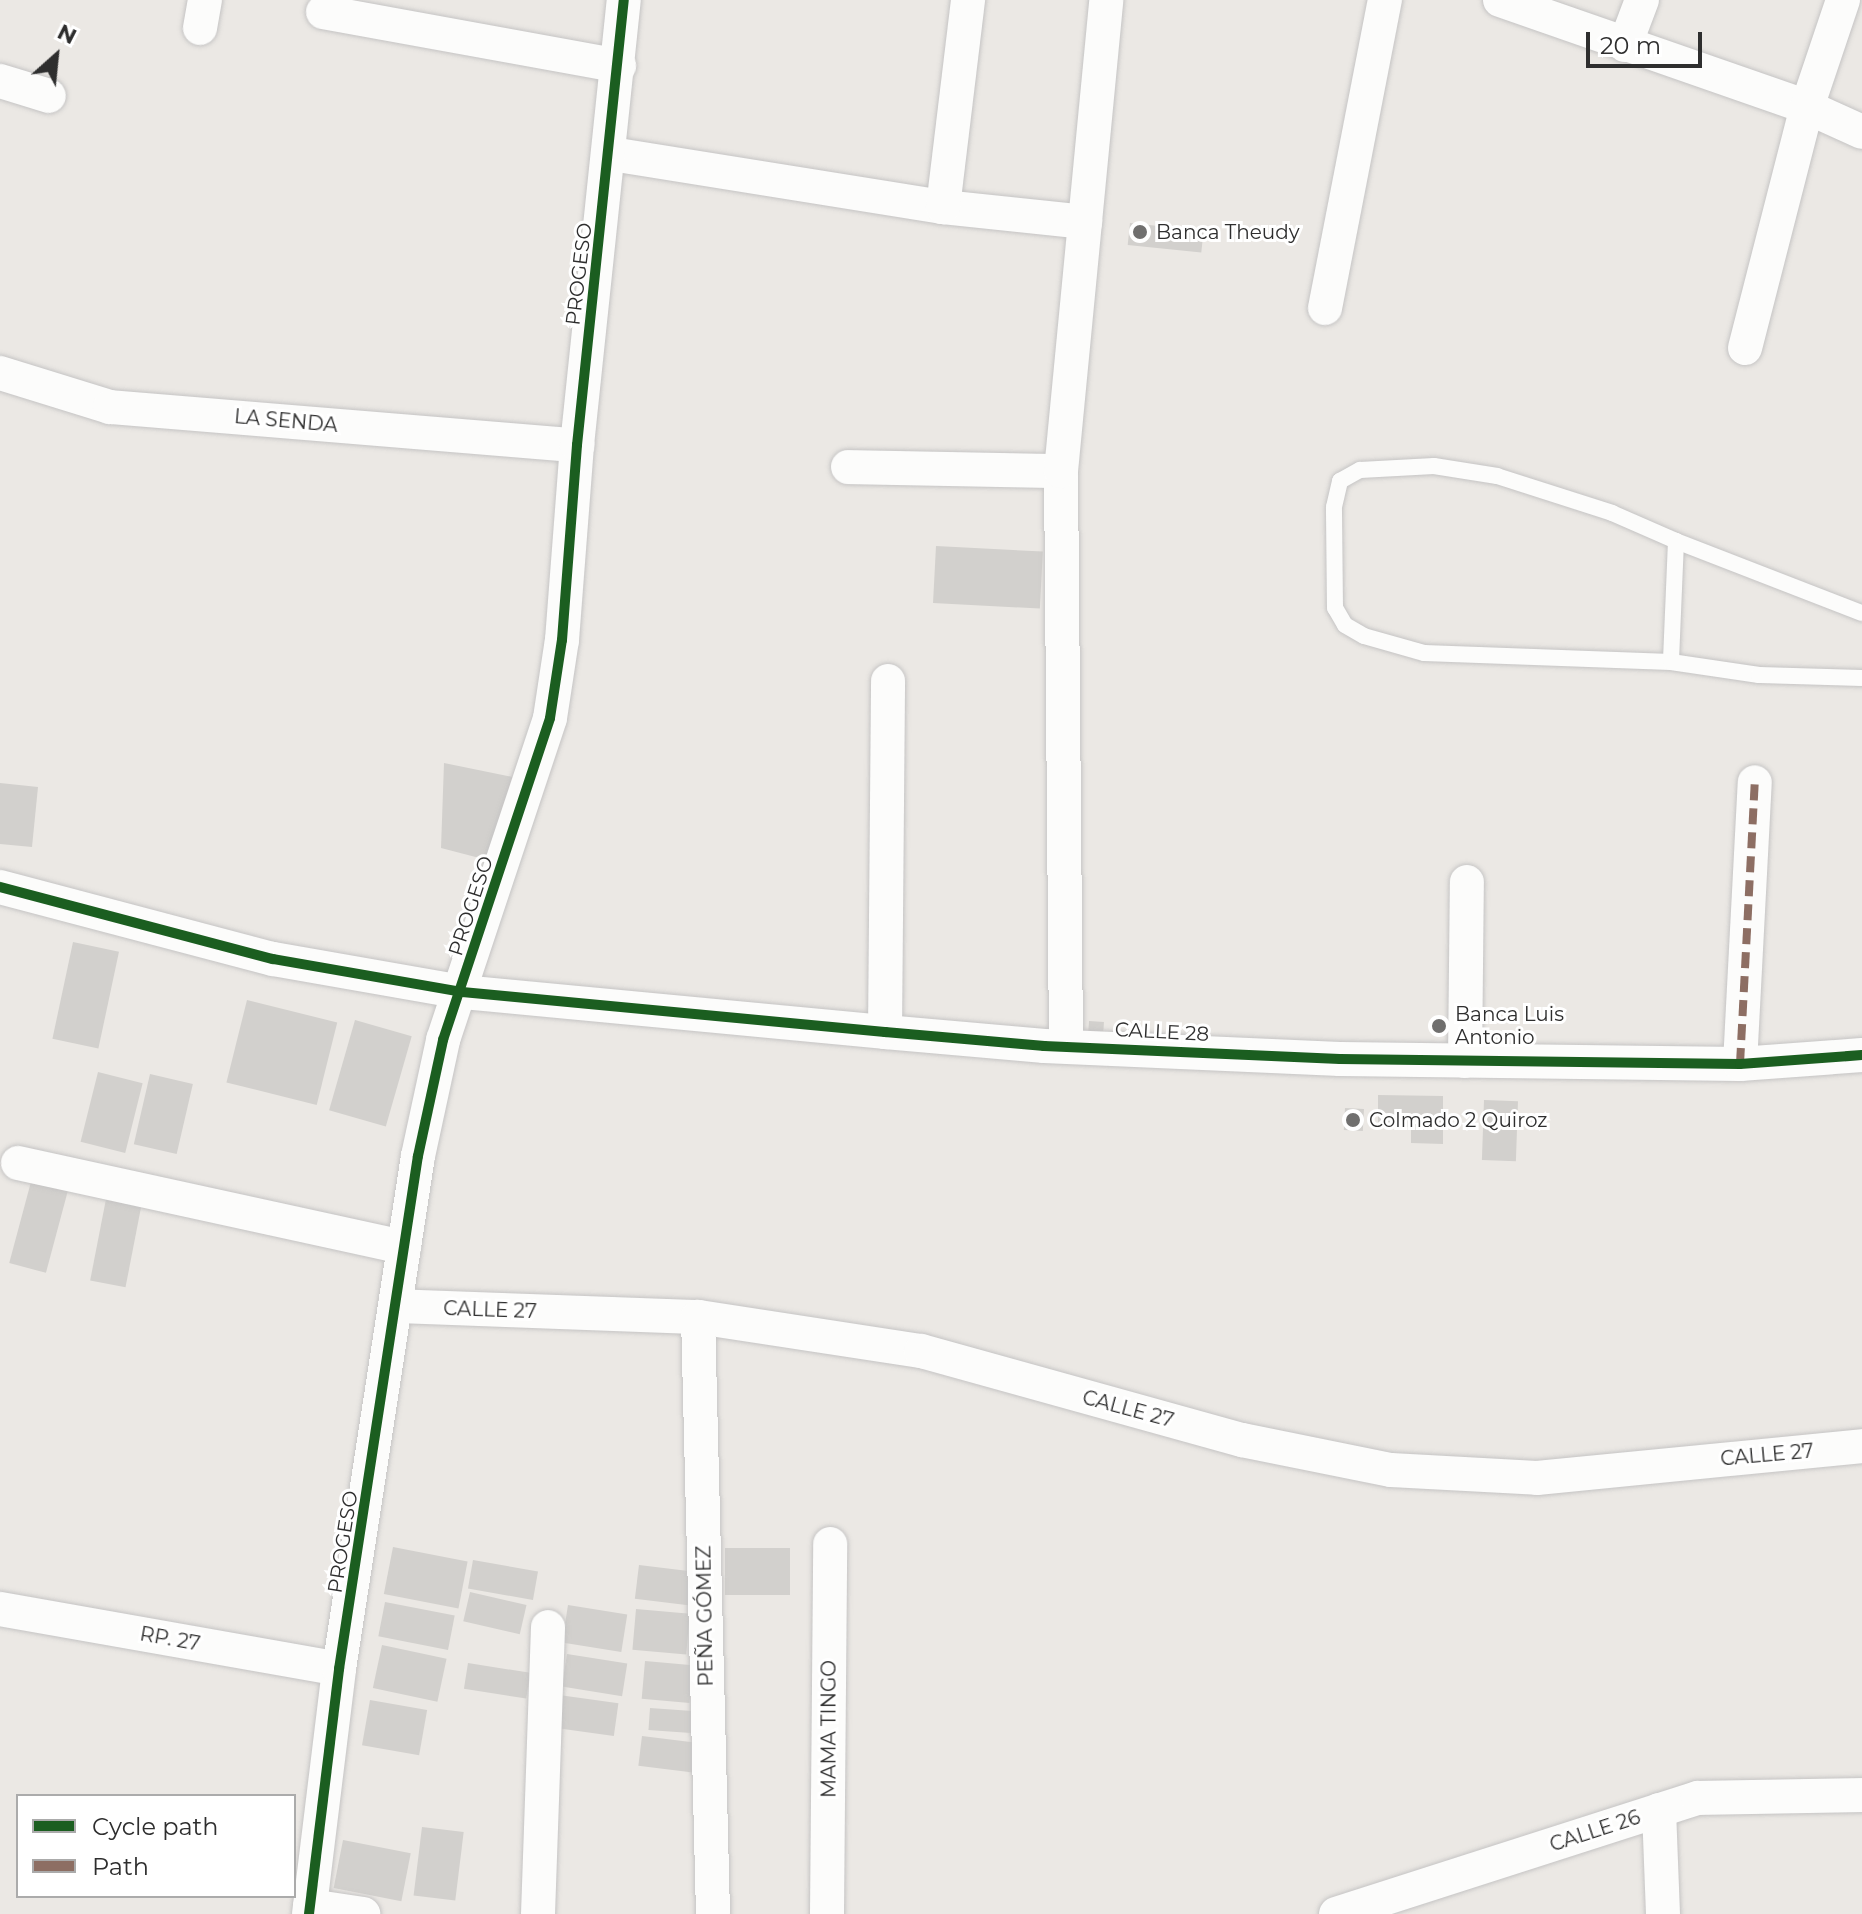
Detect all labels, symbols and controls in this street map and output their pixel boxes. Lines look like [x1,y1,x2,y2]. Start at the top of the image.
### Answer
north arrow [16,16,96,96]
scale bar [1590,16,1706,66]
text: N [53,18,81,50]
text: 20 m [1600,31,1661,60]
place label: Banca Theudy [1156,220,1300,244]
street label: PROGESO [561,221,597,327]
marker: Banca Theudy [1131,223,1149,241]
street label: LA SENDA [233,405,339,437]
street label: PROGESO [444,853,498,959]
place label: Banca Luis Antonio [1455,1002,1564,1049]
marker: Banca Luis Antonio [1430,1017,1448,1035]
street label: CALLE 28 [1114,1018,1210,1046]
place label: Colmado 2 Quiroz [1369,1108,1548,1132]
marker: Colmado 2 Quiroz [1344,1111,1362,1129]
street label: CALLE 27 [443,1296,537,1324]
street label: CALLE 27 [1080,1385,1176,1433]
street label: CALLE 27 [1719,1439,1815,1471]
street label: PROGESO [323,1489,363,1595]
street label: PEÑA GÓMEZ [692,1545,718,1687]
street label: RP. 27 [138,1622,202,1656]
street label: MAMA TINGO [817,1660,841,1798]
legend [16,1794,296,1898]
street label: CALLE 26 [1547,1805,1643,1857]
text: Cycle path [92,1812,219,1841]
text: Path [92,1852,149,1881]

